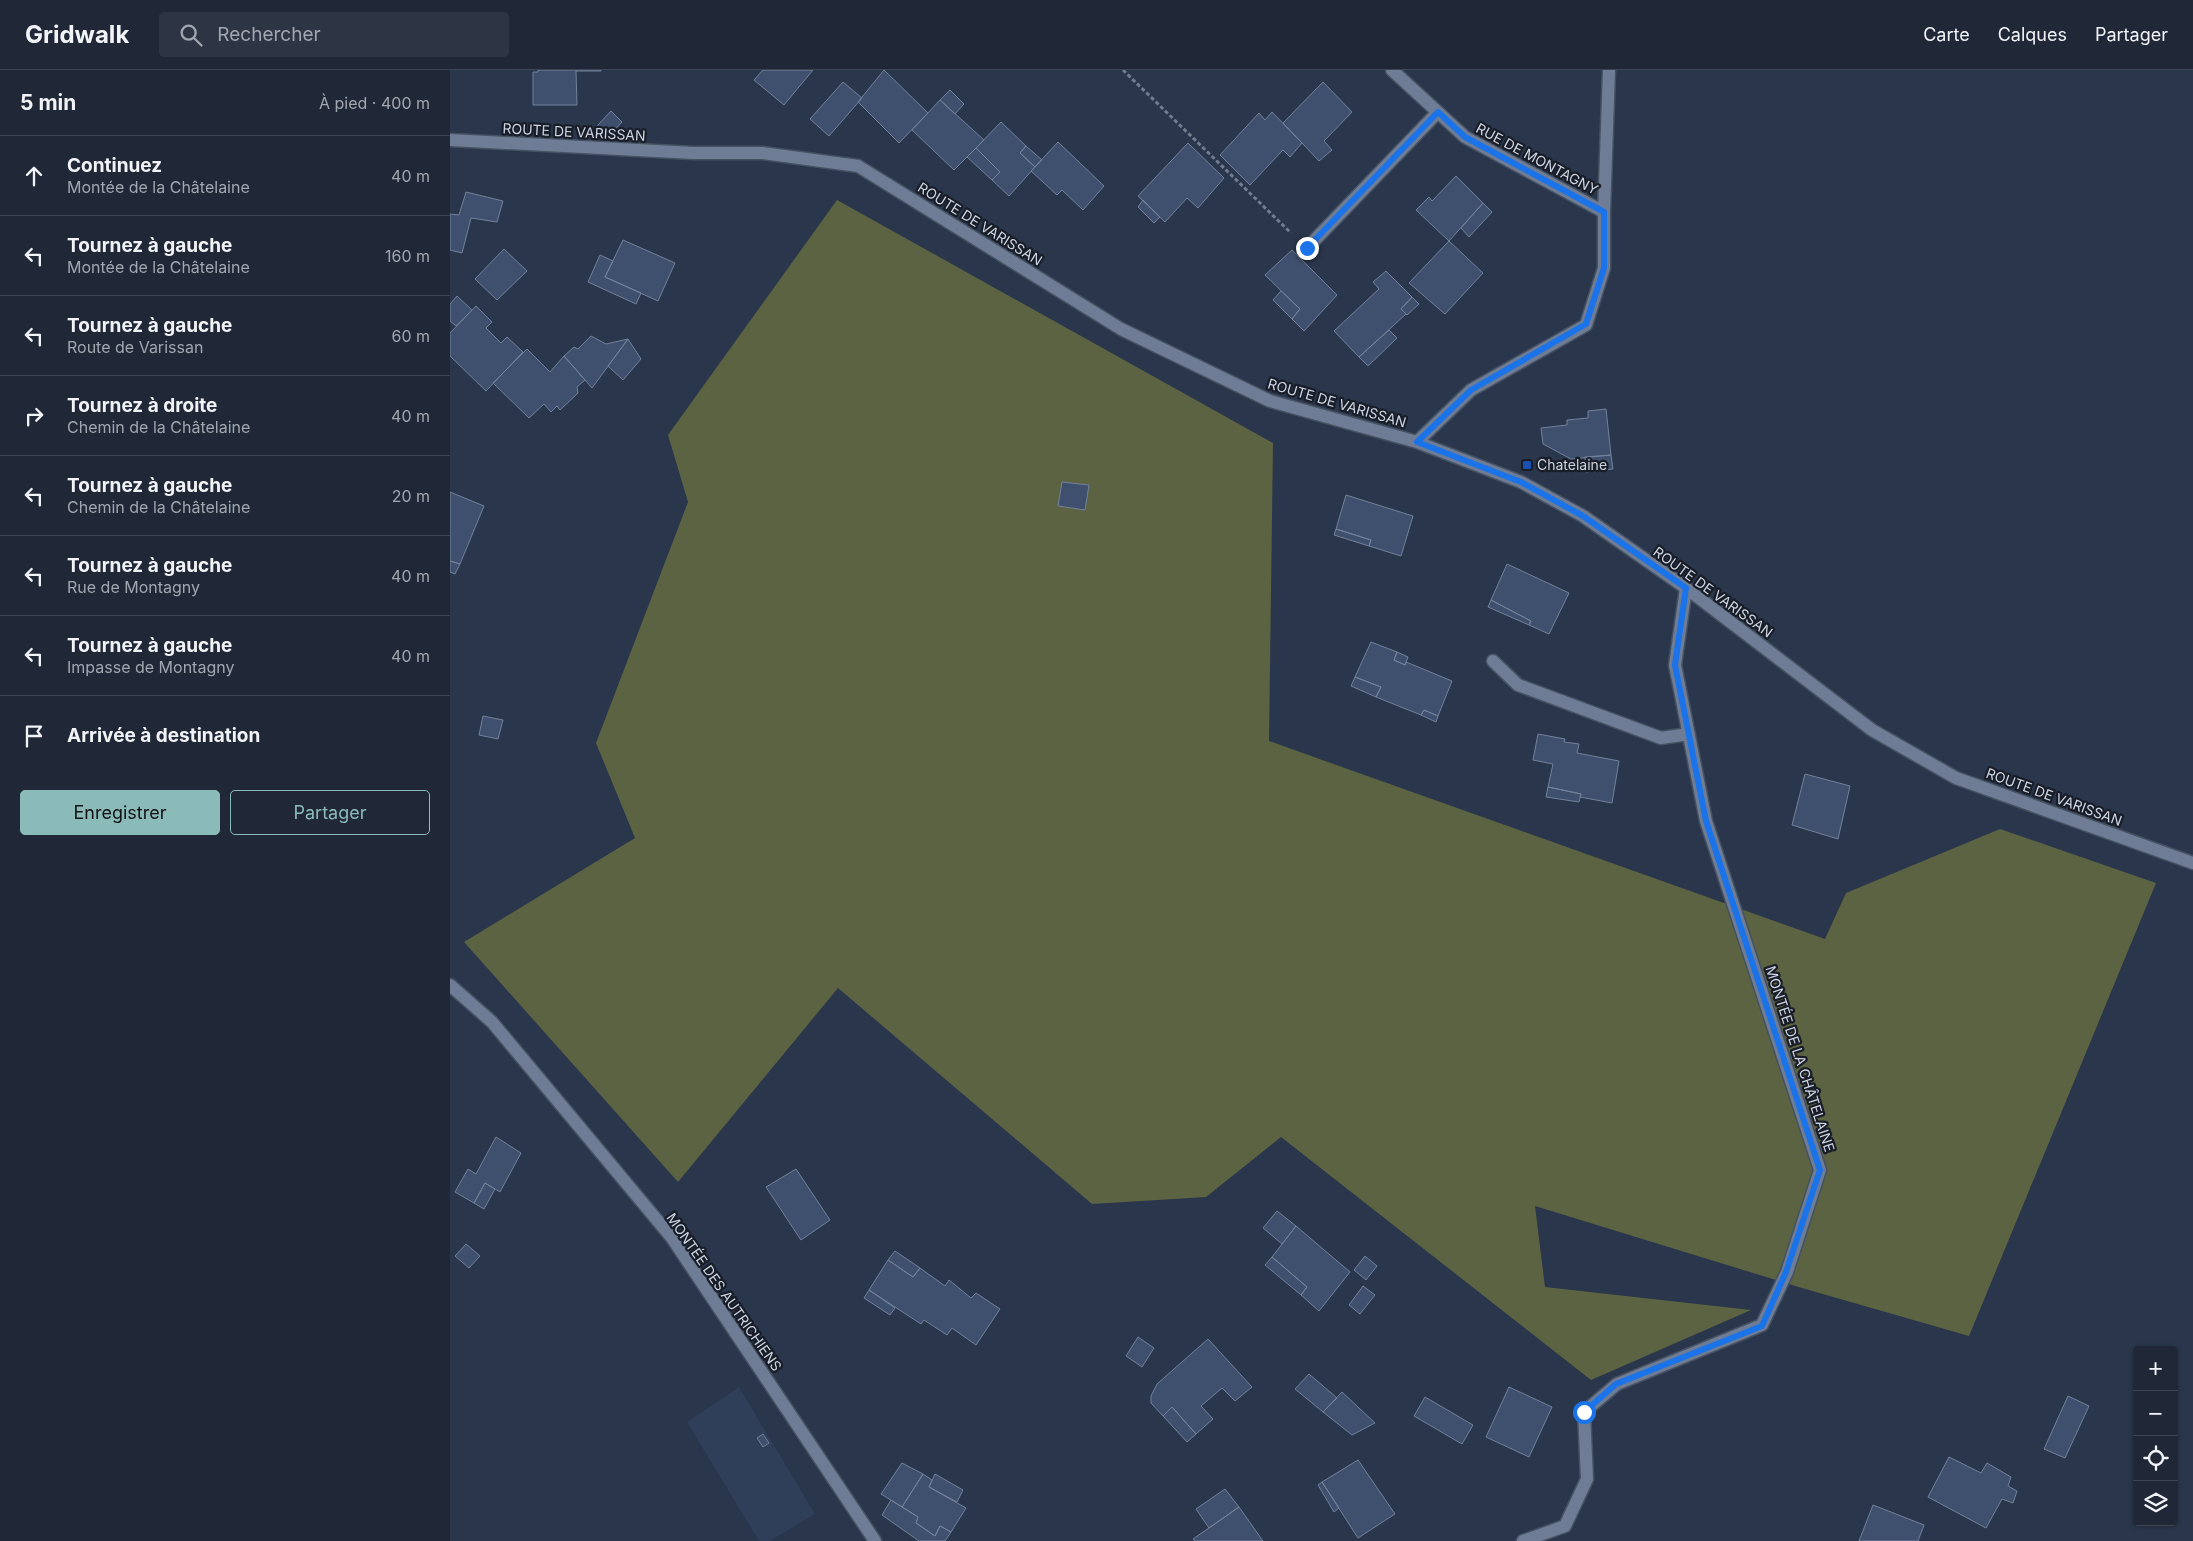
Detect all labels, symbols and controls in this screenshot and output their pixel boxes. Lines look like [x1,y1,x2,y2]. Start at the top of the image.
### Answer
search box [159,12,509,57]
text: Gridwalk [25,20,129,49]
icon: search [177,21,205,49]
text: Rechercher [217,23,321,46]
text: Carte [1923,24,1970,45]
text: Calques [1998,24,2067,45]
text: Partager [2095,24,2168,45]
text: 5 min [20,90,76,115]
text: À pied · 400 m [319,93,430,113]
street label: ROUTE DE VARISSAN [502,119,646,144]
street label: RUE DE MONTAGNY [1473,119,1602,198]
text: Continuez [67,154,162,177]
icon: ahead [20,162,48,190]
text: 40 m [391,166,430,186]
text: Montée de la Châtelaine [67,177,250,197]
street label: ROUTE DE VARISSAN [915,178,1046,269]
text: Tournez à gauche [67,234,232,257]
route end [1296,237,1319,260]
icon: left [20,242,48,270]
text: 160 m [385,246,430,266]
text: Montée de la Châtelaine [67,257,250,277]
text: Tournez à gauche [67,314,232,337]
icon: left [20,322,48,350]
text: 60 m [391,326,430,346]
text: Route de Varissan [67,337,203,357]
street label: ROUTE DE VARISSAN [1266,375,1408,430]
text: Tournez à droite [67,394,217,417]
icon: right [20,402,48,430]
text: 40 m [391,406,430,426]
text: Chemin de la Châtelaine [67,417,250,437]
place label: Chatelaine [1537,456,1607,473]
marker: Chatelaine [1521,459,1533,471]
text: Tournez à gauche [67,474,232,497]
icon: left [20,482,48,510]
text: 20 m [392,486,430,506]
text: Chemin de la Châtelaine [67,497,250,517]
street label: ROUTE DE VARISSAN [1650,543,1776,641]
text: Tournez à gauche [67,554,232,577]
icon: left [20,562,48,590]
text: 40 m [391,566,430,586]
text: Rue de Montagny [67,577,200,597]
text: Tournez à gauche [67,634,232,657]
icon: left [20,642,48,670]
text: 40 m [391,646,430,666]
text: Impasse de Montagny [67,657,234,677]
icon: arrive [20,722,48,750]
text: Arrivée à destination [67,724,260,747]
street label: ROUTE DE VARISSAN [1984,764,2124,829]
button: Enregistrer [20,790,220,835]
button: Partager [230,790,430,835]
street label: MONTÉE DE LA CHÂTELAINE [1762,964,1839,1154]
street label: MONTÉE DES AUTRICHIENS [663,1209,786,1374]
map controls [2133,1346,2178,1526]
button: + [2133,1346,2178,1391]
button: − [2133,1391,2178,1436]
route start [1573,1401,1596,1424]
button: locate [2133,1436,2178,1481]
button: layers [2133,1481,2178,1526]

